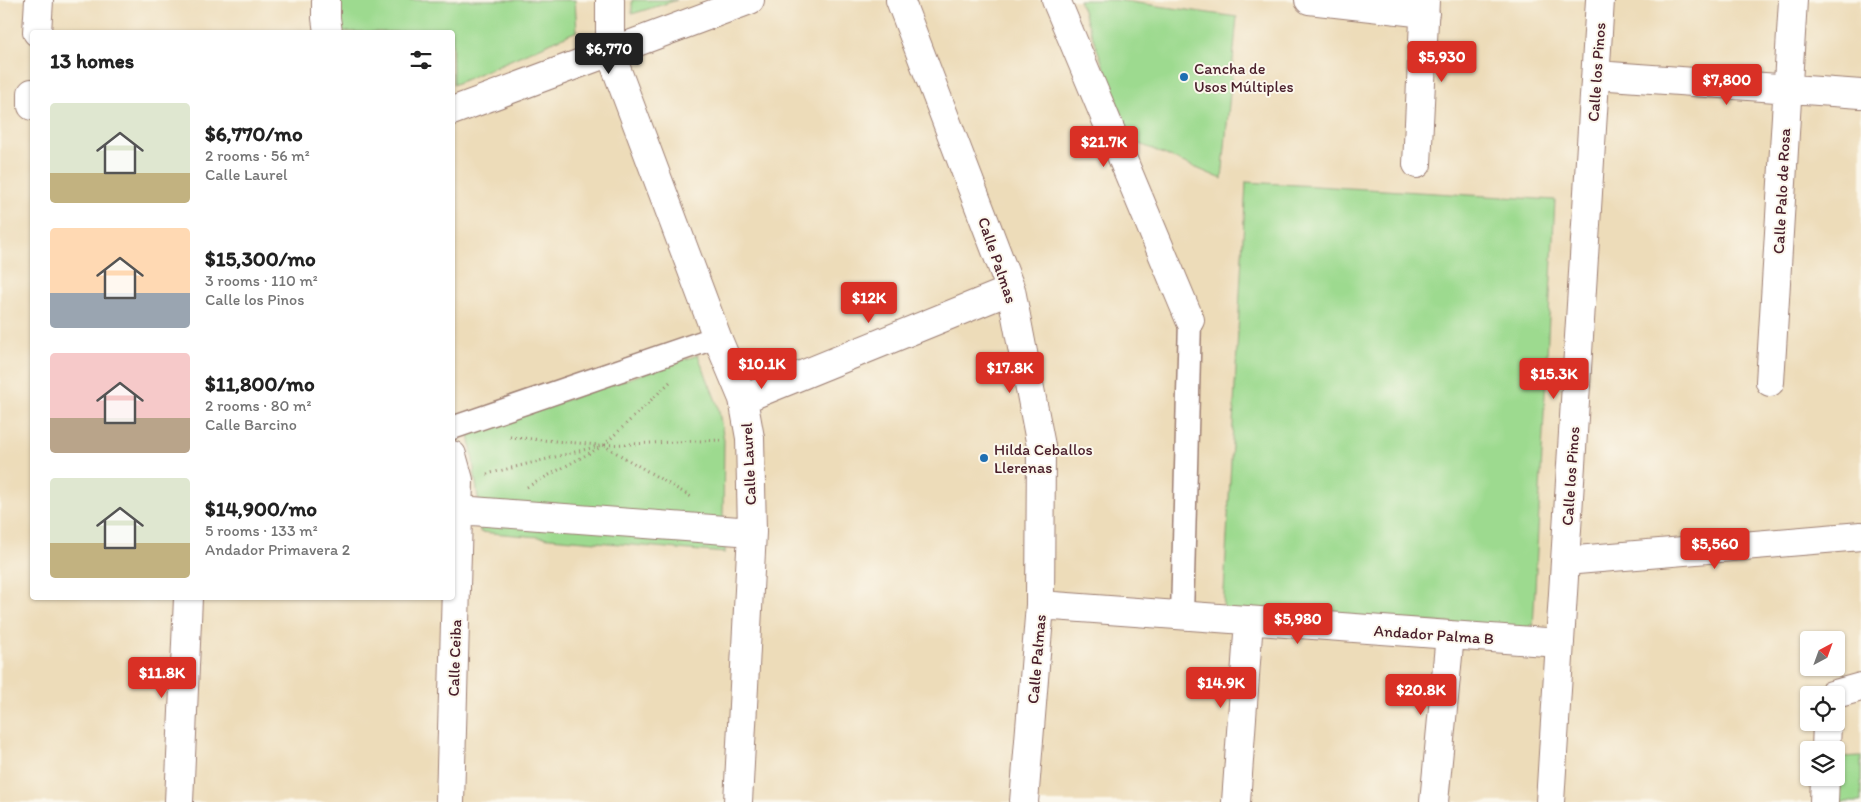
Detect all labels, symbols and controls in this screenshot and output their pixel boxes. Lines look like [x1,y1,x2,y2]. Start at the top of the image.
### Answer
street label: Calle los Pinos [1584,22,1609,122]
pin: $6,770 [568,32,650,75]
text: $6,770 [586,39,632,58]
pin: $5,930 [1401,41,1483,83]
icon: filters [407,46,435,74]
text: $5,930 [1418,47,1466,66]
text: 13 homes [50,48,134,73]
place label: Cancha de Usos Múltiples [1194,59,1294,96]
pin: $7,800 [1686,64,1768,106]
text: $7,800 [1703,70,1751,89]
marker: Cancha de Usos Múltiples [1178,71,1190,83]
text: $6,770/mo [205,121,303,146]
icon: home [90,123,150,183]
pin: $21.7K [1063,126,1145,168]
street label: Calle Palo de Rosa [1769,127,1794,254]
text: $21.7K [1081,132,1127,151]
text: 2 rooms · 56 m² [205,146,310,165]
text: Calle Laurel [205,165,288,184]
street label: Calle Palmas [974,215,1021,306]
text: $15,300/mo [205,246,316,271]
icon: home [90,248,150,308]
text: 3 rooms · 110 m² [205,271,318,290]
pin: $12K [839,282,899,324]
text: $12K [852,288,886,307]
text: Calle los Pinos [205,290,304,309]
pin: $10.1K [721,348,803,390]
pin: $17.8K [969,352,1051,394]
text: $10.1K [739,354,785,373]
text: $17.8K [987,358,1033,377]
pin: $15.3K [1513,358,1595,400]
text: $15.3K [1531,364,1577,383]
text: $11,800/mo [205,371,315,396]
icon: home [90,373,150,433]
text: 2 rooms · 80 m² [205,396,311,415]
text: Calle Barcino [205,415,297,434]
street label: Calle Laurel [737,422,760,506]
street label: Calle los Pinos [1558,426,1583,526]
place label: Hilda Ceballos Llerenas [994,440,1093,477]
marker: Hilda Ceballos Llerenas [978,452,990,464]
text: $14,900/mo [205,496,317,521]
icon: home [90,498,150,558]
text: 5 rooms · 133 m² [205,521,318,540]
pin: $5,560 [1674,528,1756,570]
text: $5,560 [1691,534,1739,553]
text: Andador Primavera 2 [205,540,350,559]
pin: $5,980 [1257,602,1339,645]
text: $5,980 [1274,609,1322,628]
street label: Calle Palmas [1023,614,1050,705]
street label: Calle Ceiba [444,619,465,697]
street label: Andador Palma B [1373,621,1495,648]
north arrow [1800,631,1845,676]
map controls [1800,631,1845,786]
pin: $11.8K [121,656,203,699]
text: $11.8K [139,663,185,682]
pin: $14.9K [1180,666,1262,709]
text: $14.9K [1197,673,1245,692]
pin: $20.8K [1380,674,1462,716]
text: $20.8K [1396,680,1446,699]
button: locate [1800,686,1845,731]
button: layers [1800,741,1845,786]

